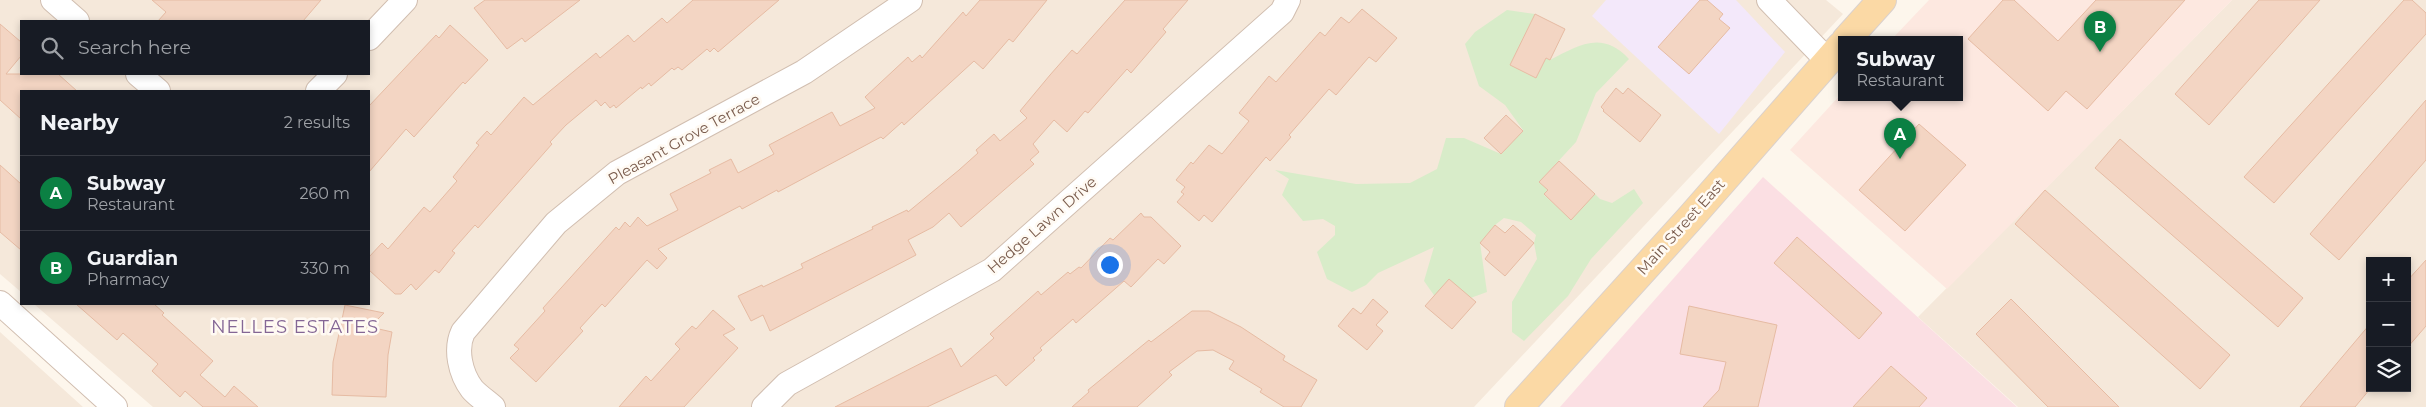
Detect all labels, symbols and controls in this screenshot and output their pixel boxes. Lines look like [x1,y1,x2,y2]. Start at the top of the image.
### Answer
pin: B [2084,11,2116,52]
search box [20,20,370,75]
icon: search [38,34,66,62]
text: Search here [78,36,191,59]
popup [1838,36,1963,101]
text: Subway [1857,48,1935,71]
text: Restaurant [1857,71,1944,90]
street label: Pleasant Grove Terrace [605,89,763,188]
text: Nearby [40,110,119,135]
text: 2 results [284,113,350,132]
pin: A [1884,118,1916,159]
text: Subway [87,172,165,195]
street label: Hedge Lawn Drive [983,172,1100,277]
street label: Main Street East [1633,175,1729,279]
text: A [50,184,62,203]
text: 260 m [299,184,350,203]
text: Restaurant [87,195,175,214]
text: Guardian [87,247,178,270]
your location [1097,252,1123,278]
map controls [2366,257,2411,392]
button: + [2366,257,2411,302]
text: B [50,259,62,278]
text: 330 m [300,259,350,278]
text: Pharmacy [87,270,169,289]
button: − [2366,302,2411,347]
district label: NELLES ESTATES [211,316,379,338]
button: layers [2366,347,2411,392]

